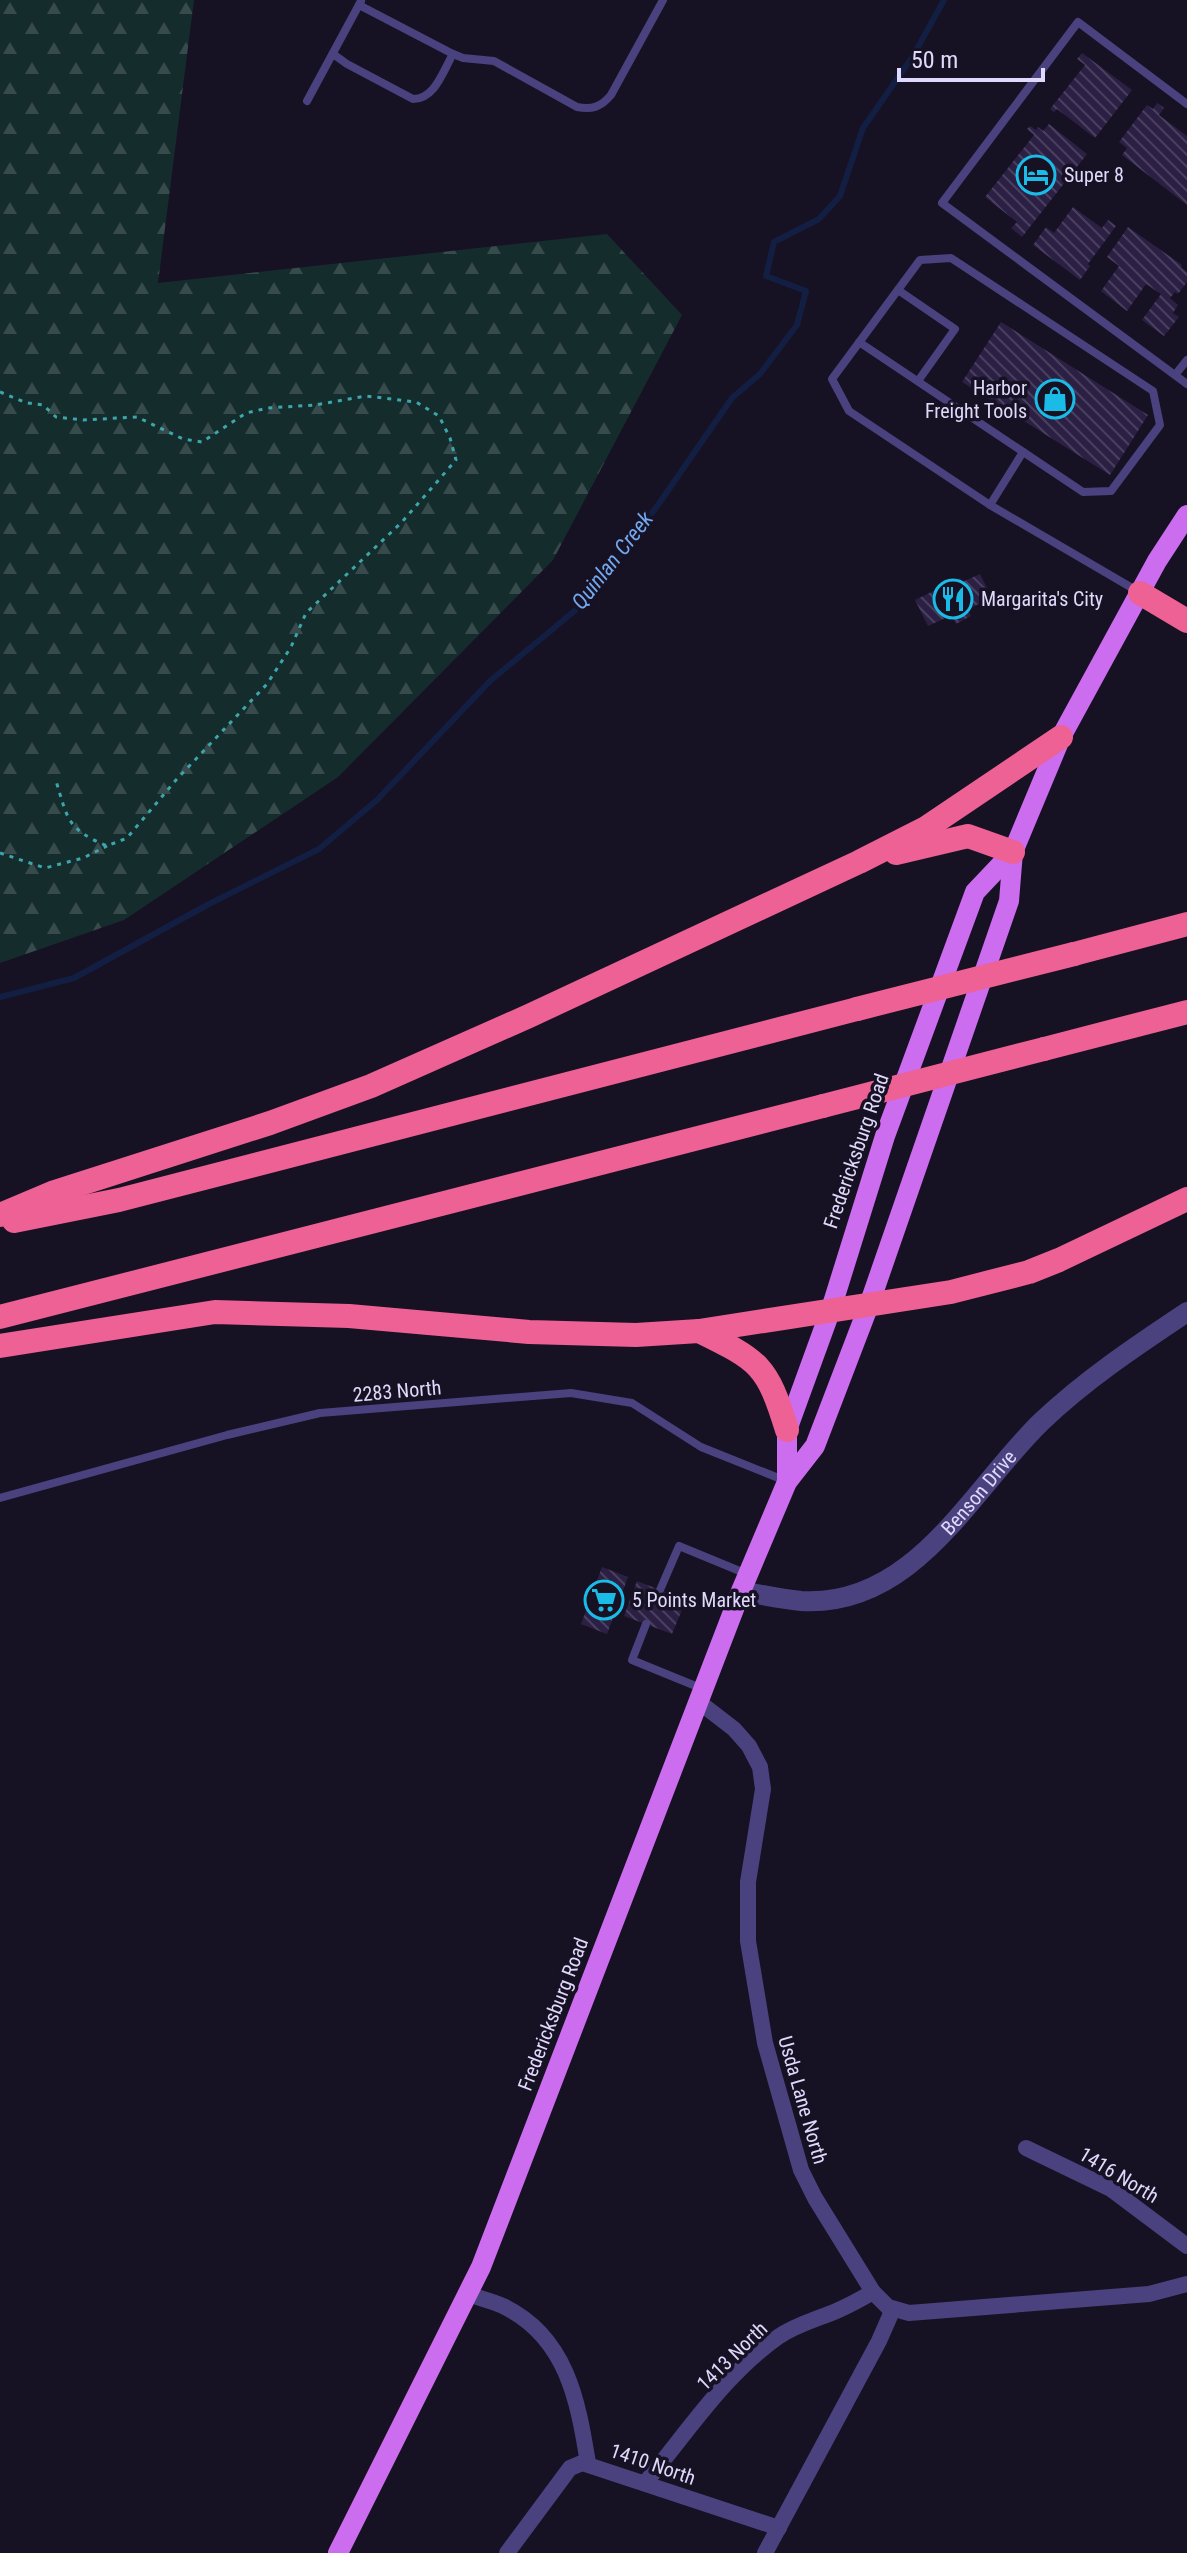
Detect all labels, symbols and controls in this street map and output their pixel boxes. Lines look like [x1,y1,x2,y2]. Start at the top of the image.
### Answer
scale bar [899,32,1043,82]
text: 50 m [911,46,958,74]
hotel icon: Super 8 [1015,154,1057,196]
place label: Super 8 [1064,163,1124,187]
place label: Harbor Freight Tools [925,376,1027,423]
shop icon: Harbor Freight Tools [1034,378,1076,420]
water label: Quinlan Creek [567,506,658,614]
restaurant icon: Margarita's City [932,578,974,620]
place label: Margarita's City [981,587,1103,611]
street label: Fredericksburg Road [818,1070,894,1232]
street label: 2283 North [352,1375,442,1407]
street label: Benson Drive [936,1445,1021,1540]
supermarket icon: 5 Points Market [583,1579,625,1621]
place label: 5 Points Market [632,1588,756,1612]
street label: Fredericksburg Road [513,1934,593,2094]
street label: Usda Lane North [773,2033,833,2167]
street label: 1416 North [1075,2142,1163,2208]
street label: 1413 North [692,2317,772,2395]
street label: 1410 North [607,2438,699,2490]

